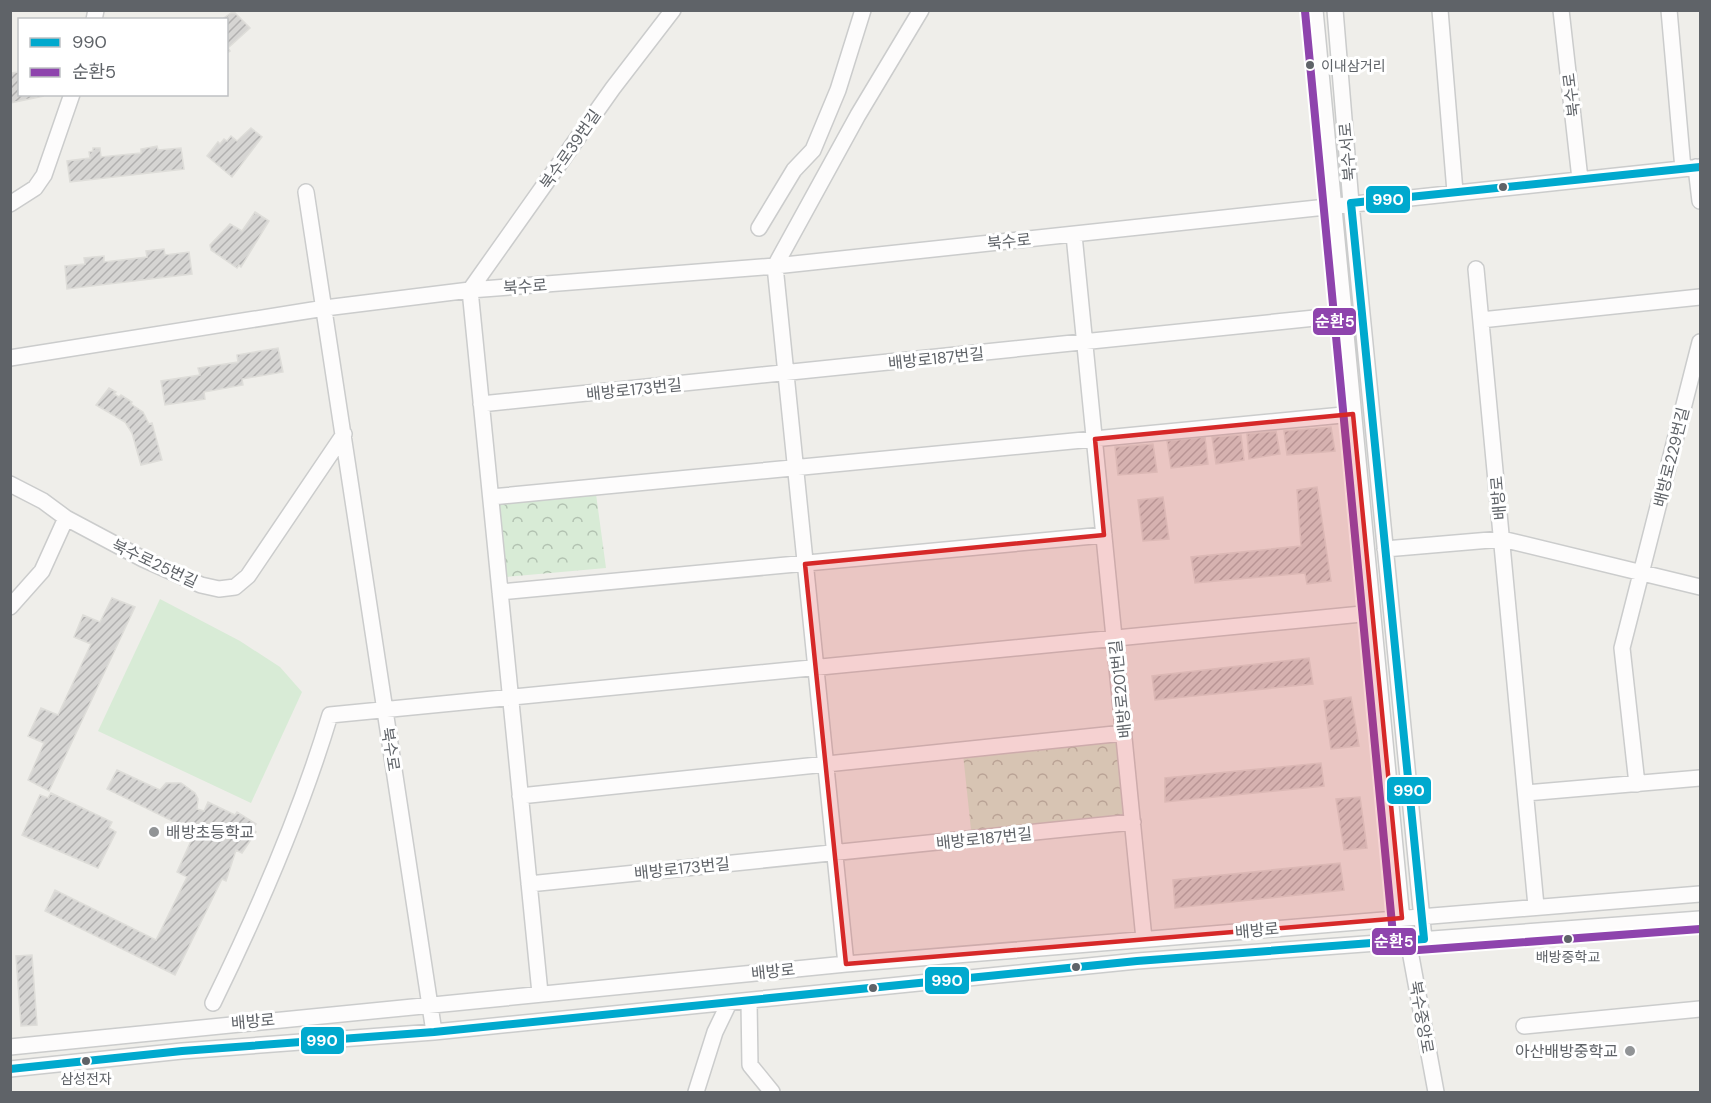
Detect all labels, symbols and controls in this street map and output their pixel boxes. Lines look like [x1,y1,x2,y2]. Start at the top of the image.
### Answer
legend [18,18,228,96]
text: 990 [72,30,107,54]
place label: 이내삼거리 [1321,57,1385,75]
marker: 이내삼거리 [1304,59,1316,71]
text: 순환5 [72,60,116,84]
street label: 북수로 [1558,71,1585,118]
street label: 북수로39번길 [535,105,606,193]
street label: 북수서로 [1334,121,1361,182]
unlabelled marker [1497,181,1509,193]
line badge: 990 [1365,185,1411,214]
text: 990 [1372,189,1404,210]
street label: 북수로 [986,229,1032,254]
street label: 북수로 [502,274,548,299]
line badge: 순환5 [1312,307,1357,336]
text: 순환5 [1315,311,1355,332]
street label: 배방로187번길 [887,343,985,374]
street label: 배방로173번길 [585,374,683,405]
street label: 배방로229번길 [1649,405,1694,509]
street label: 배방로 [1486,475,1511,521]
street label: 북수로25번길 [108,534,201,593]
street label: 배방로201번길 [1105,639,1136,739]
street label: 북수로 [377,726,404,773]
line badge: 990 [1386,776,1432,805]
text: 990 [1393,780,1425,801]
place label: 배방초등학교 [166,822,254,843]
street label: 배방로187번길 [935,823,1033,854]
marker: 배방초등학교 [147,825,161,839]
street label: 배방로173번길 [633,853,731,884]
street label: 배방로 [1234,918,1280,943]
line badge: 순환5 [1371,927,1417,956]
text: 순환5 [1374,931,1414,952]
marker: 배방중학교 [1562,933,1574,945]
place label: 배방중학교 [1536,948,1600,966]
street label: 배방로 [750,959,796,984]
unlabelled marker [1070,961,1082,973]
line badge: 990 [924,966,970,995]
text: 990 [931,970,963,991]
street label: 북수중앙로 [1405,979,1438,1055]
unlabelled marker [867,982,879,994]
street label: 배방로 [230,1009,276,1034]
line badge: 990 [300,1026,345,1055]
text: 990 [306,1030,338,1051]
place label: 아산배방중학교 [1515,1041,1618,1062]
marker: 아산배방중학교 [1623,1044,1637,1058]
marker: 삼성전자 [80,1055,92,1067]
place label: 삼성전자 [60,1070,112,1088]

